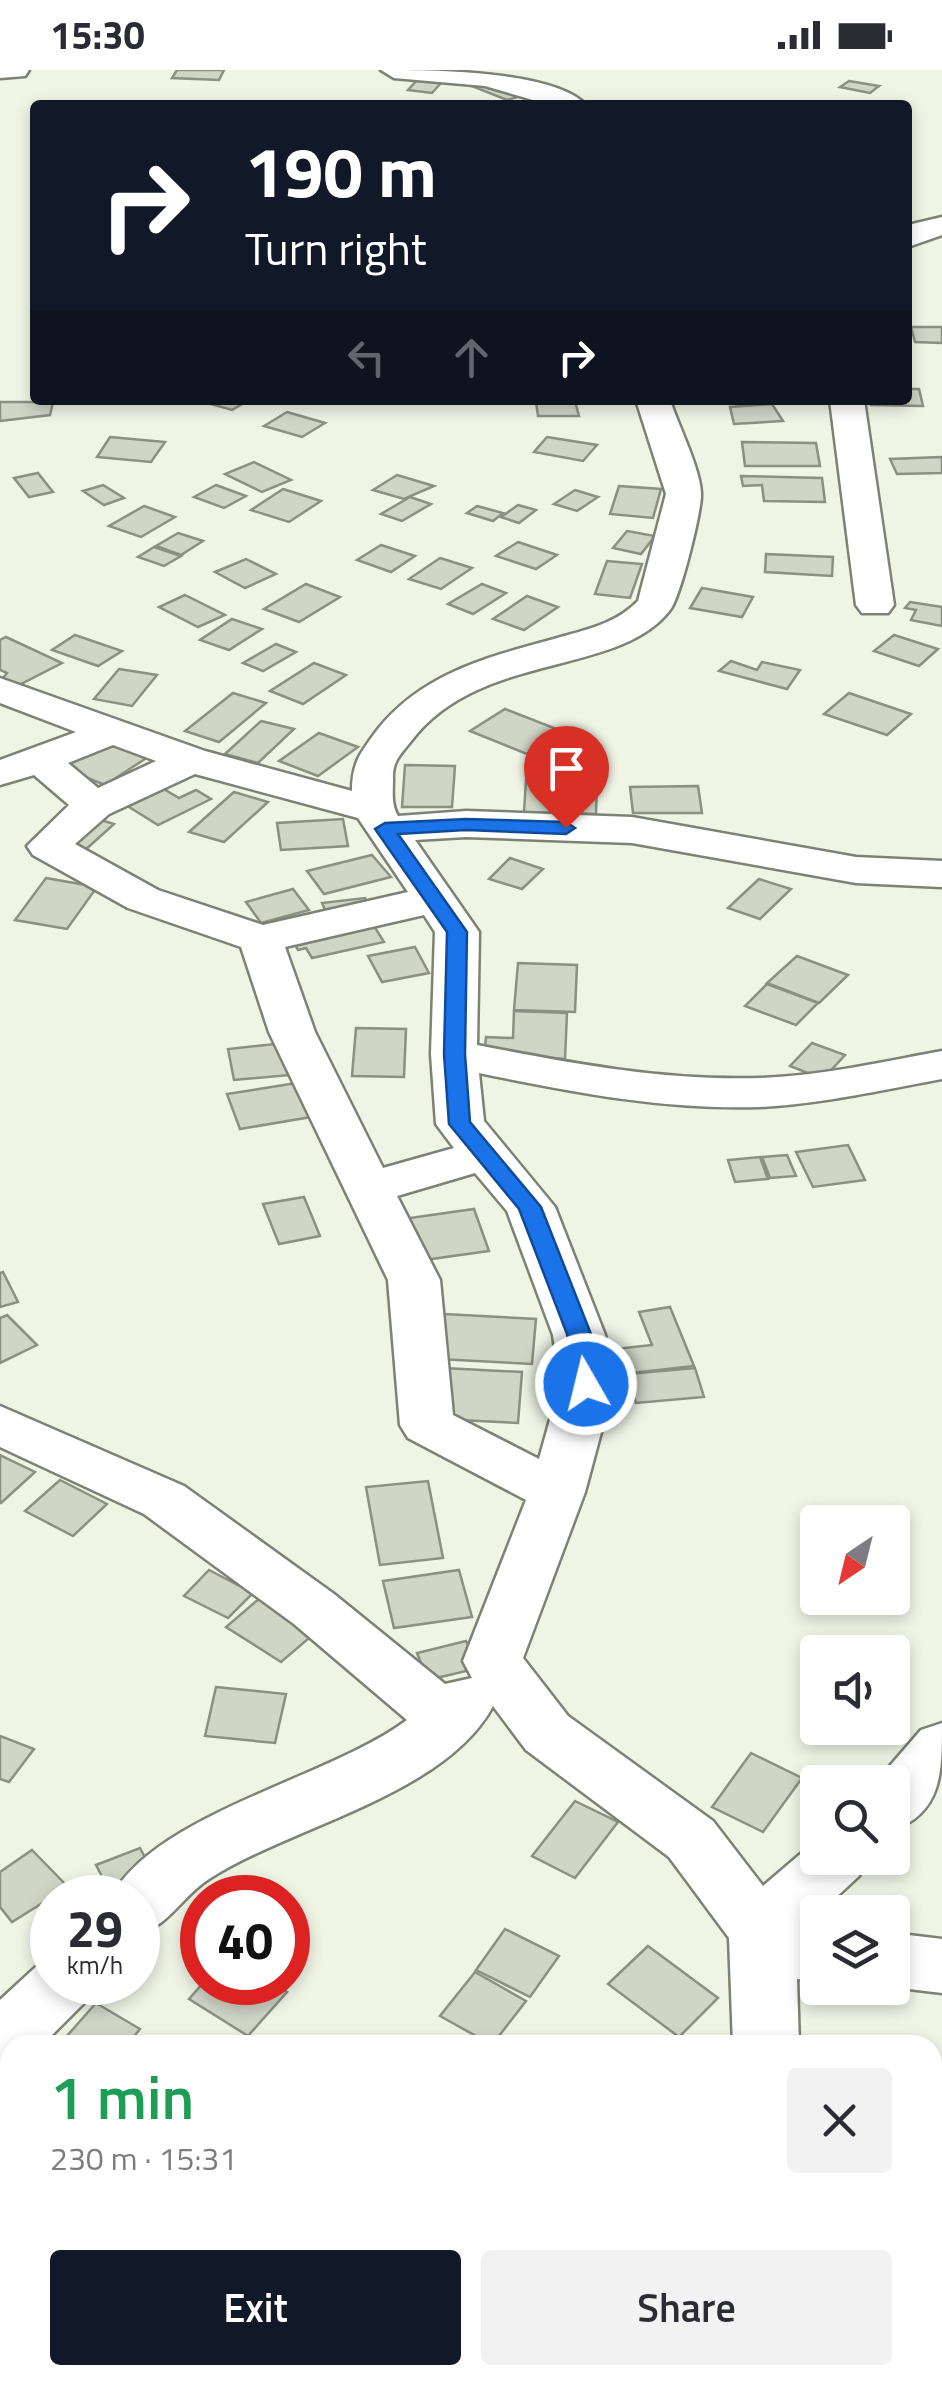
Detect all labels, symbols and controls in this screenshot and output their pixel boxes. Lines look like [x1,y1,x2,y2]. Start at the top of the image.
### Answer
text: 15:30 [50,6,145,64]
text: 190 m [245,118,437,224]
icon: right [80,140,210,270]
text: Turn right [245,214,427,282]
icon: left [339,330,394,385]
icon: ahead [444,330,499,385]
icon: right [549,330,604,385]
pin [524,726,609,829]
icon: arrive [539,741,594,796]
position arrow [534,1332,638,1436]
north arrow [800,1505,910,1615]
map controls [800,1505,910,2005]
button: sound [800,1635,910,1745]
button: search [800,1765,910,1875]
speed limit sign: 40 [180,1875,310,2005]
text: 29 [67,1890,123,1966]
button: layers [800,1895,910,2005]
text: km/h [67,1946,123,1984]
text: 1 min [50,2051,194,2142]
button: close [787,2068,892,2173]
text: 230 m · 15:31 [50,2134,237,2182]
button: Exit [50,2250,461,2365]
button: Share [481,2250,892,2365]

